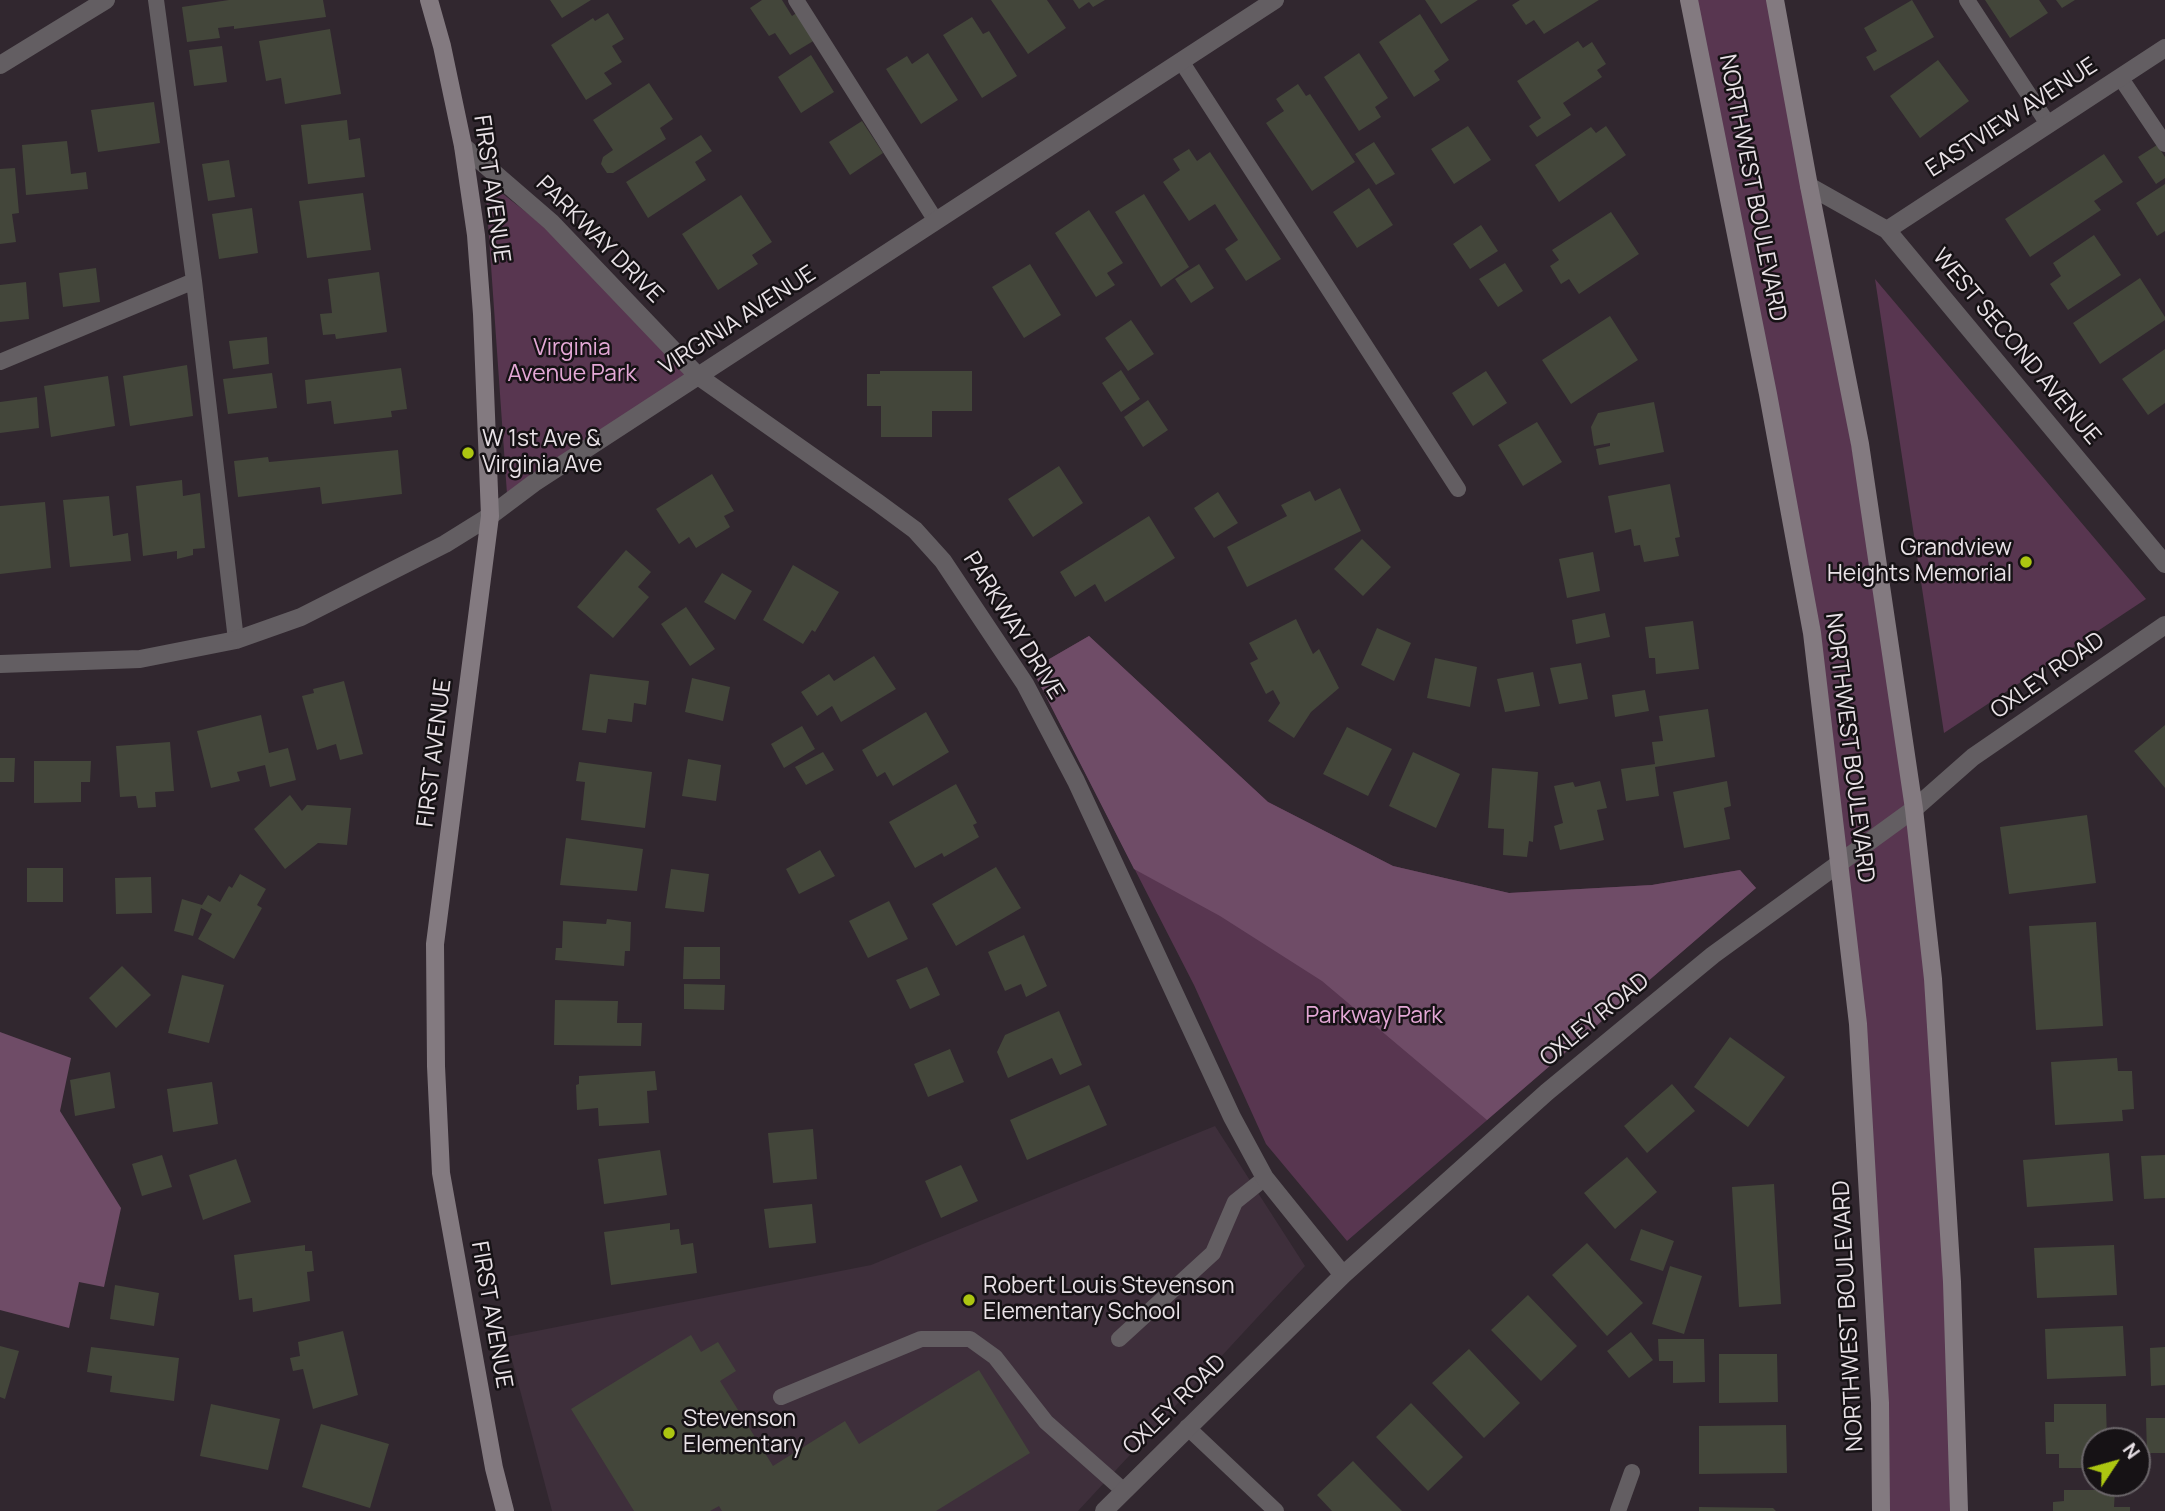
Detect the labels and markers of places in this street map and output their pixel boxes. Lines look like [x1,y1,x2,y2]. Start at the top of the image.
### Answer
place label: W 1st Ave & Virginia Ave [482,426,602,480]
marker: W 1st Ave & Virginia Ave [460,445,476,461]
place label: Grandview Heights Memorial [1827,535,2012,589]
marker: Grandview Heights Memorial [2018,554,2034,570]
place label: Robert Louis Stevenson Elementary School [983,1273,1235,1327]
marker: Robert Louis Stevenson Elementary School [961,1292,977,1308]
place label: Stevenson Elementary [683,1406,803,1460]
marker: Stevenson Elementary [661,1425,677,1441]

